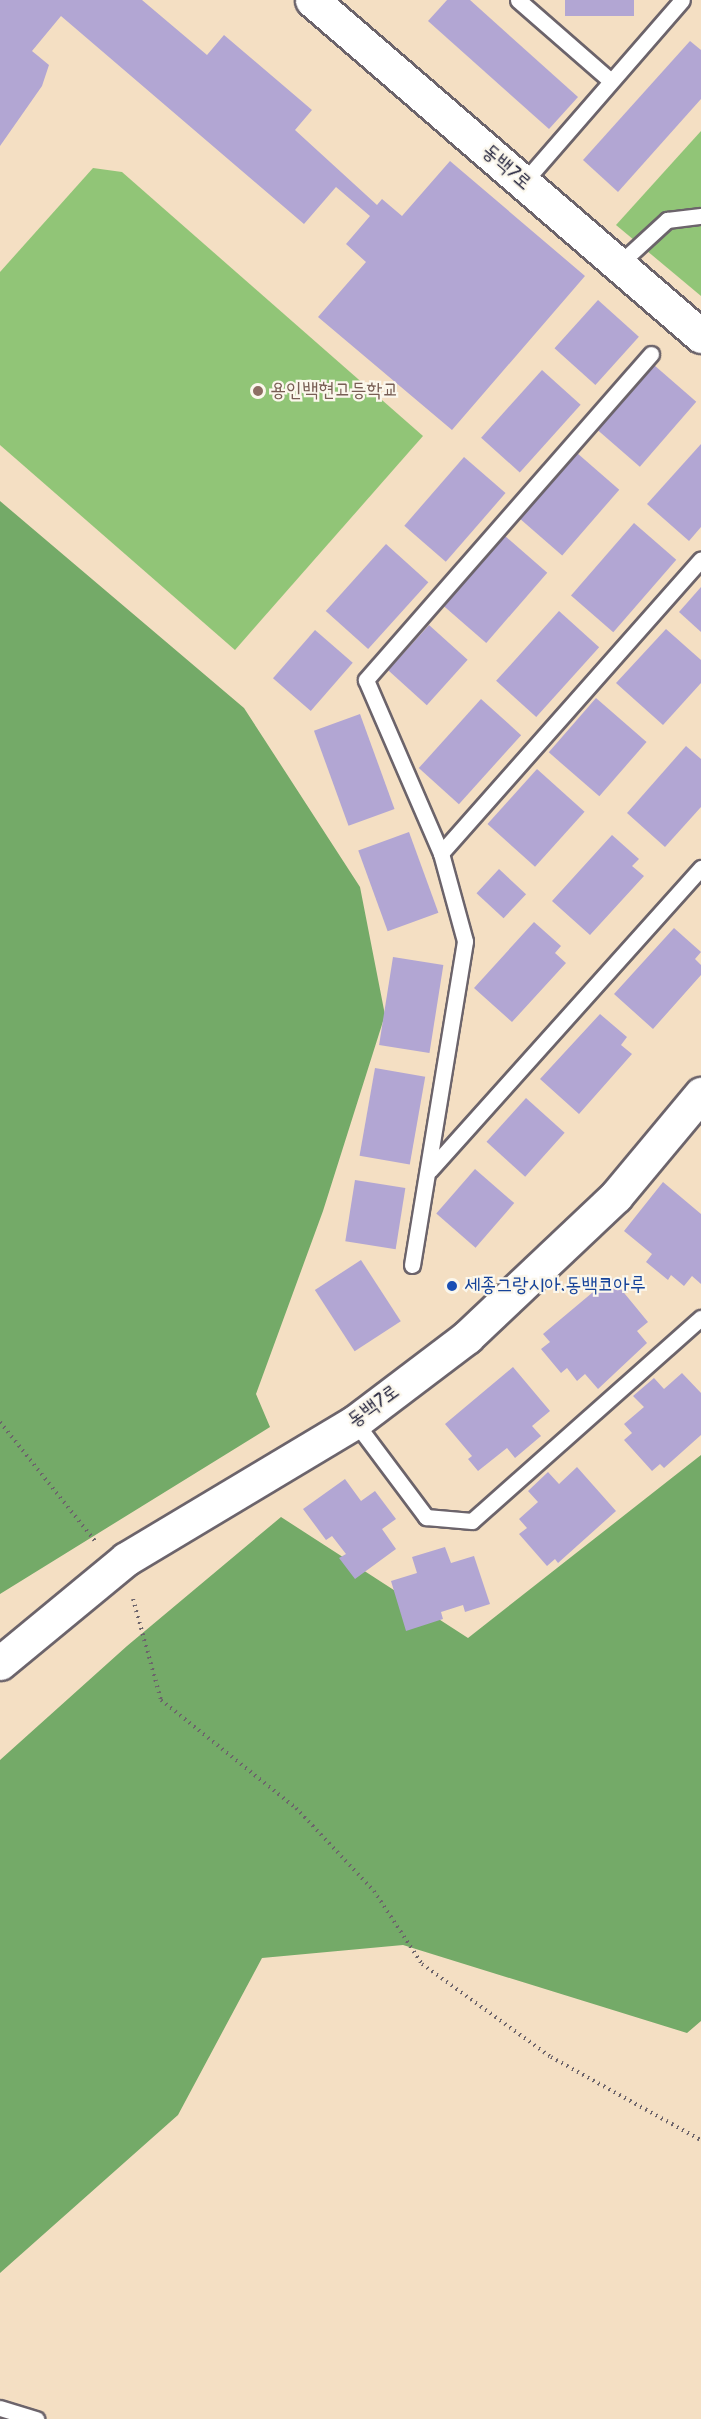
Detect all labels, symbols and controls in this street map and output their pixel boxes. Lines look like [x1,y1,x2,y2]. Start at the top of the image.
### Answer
street label: 동백7로 [476,140,536,196]
place label: 용인백현고등학교 [270,379,399,403]
marker: 용인백현고등학교 [251,384,265,398]
place label: 세종그랑시아.동백코아루 [464,1274,646,1298]
marker: 세종그랑시아.동백코아루 [445,1279,459,1293]
street label: 동백7로 [344,1380,404,1434]

